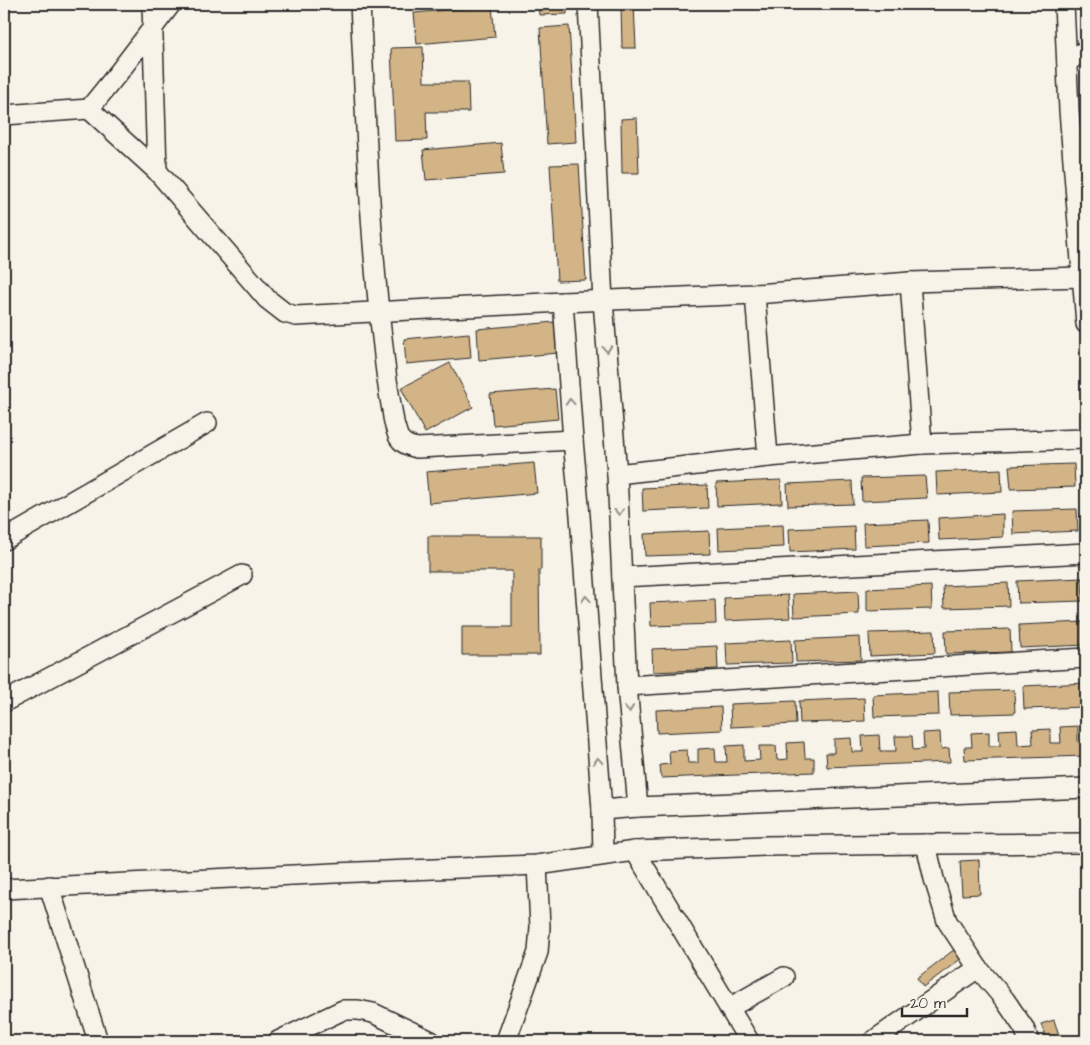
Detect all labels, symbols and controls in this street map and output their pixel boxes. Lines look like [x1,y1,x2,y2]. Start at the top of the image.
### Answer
one-way arrow [601,346,612,354]
one-way arrow [565,398,576,406]
one-way arrow [613,508,624,516]
one-way arrow [581,595,592,603]
one-way arrow [624,705,635,713]
one-way arrow [593,757,604,765]
scale bar [902,985,968,1017]
text: 20 m [910,993,946,1014]

